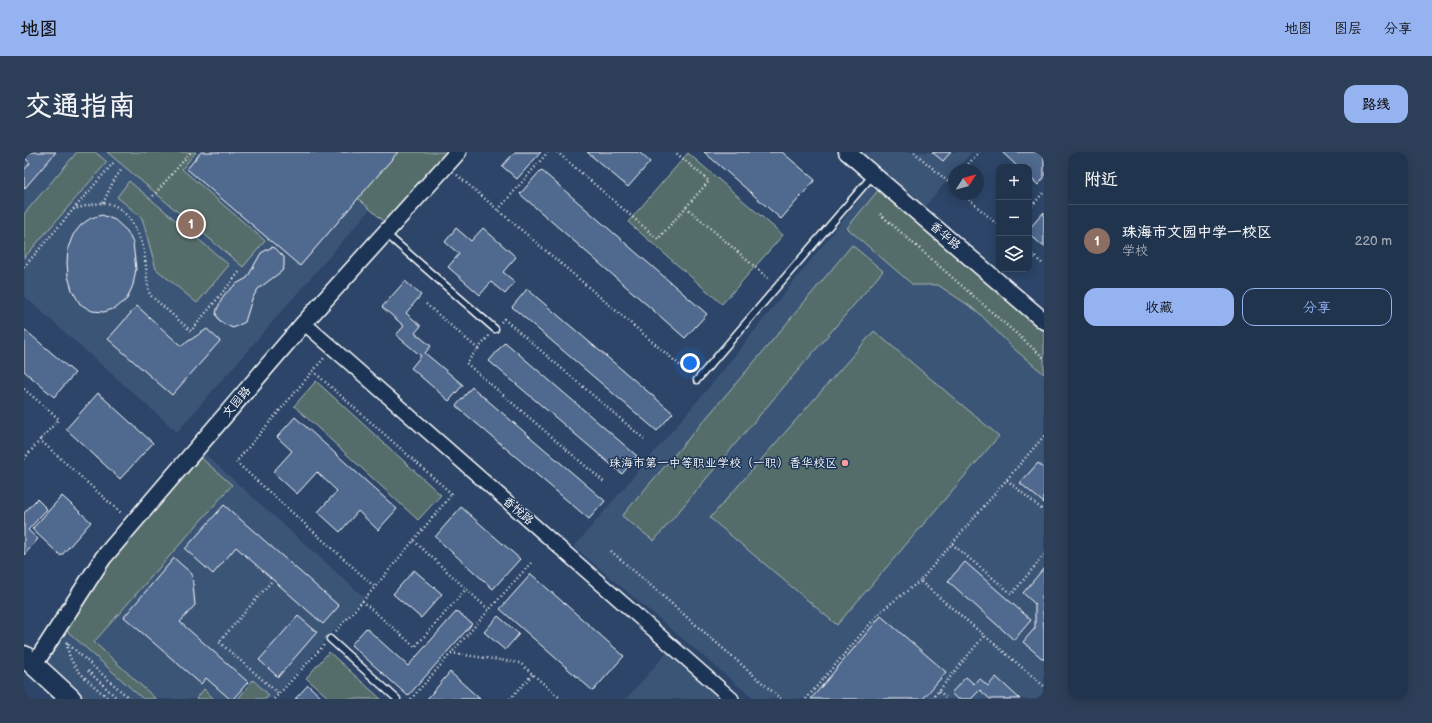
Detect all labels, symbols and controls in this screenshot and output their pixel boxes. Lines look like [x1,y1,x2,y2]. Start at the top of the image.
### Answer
text: 地图 [20,18,58,41]
text: 地图 [1284,20,1312,37]
text: 图层 [1334,20,1362,37]
text: 分享 [1384,20,1412,37]
button: 路线 [1344,85,1408,123]
text: 交通指南 [24,90,136,123]
north arrow [948,164,984,200]
map controls [996,164,1032,272]
button: + [996,164,1032,200]
text: 附近 [1084,170,1118,190]
button: − [996,200,1032,236]
pin: 1 [178,209,204,239]
street label: 香华路 [926,219,964,253]
text: 珠海市文园中学一校区 [1122,223,1272,242]
text: 1 [1094,233,1100,249]
text: 220 m [1355,233,1392,249]
button: layers [996,236,1032,272]
text: 学校 [1122,243,1148,259]
button: 收藏 [1084,288,1234,326]
button: 分享 [1242,288,1392,326]
your location [680,353,700,373]
street label: 文园路 [220,383,254,421]
place label: 珠海市第一中等职业学校（一职）香华校区 [609,456,837,471]
marker: 珠海市第一中等职业学校（一职）香华校区 [840,458,850,468]
street label: 香悅路 [499,494,537,528]

